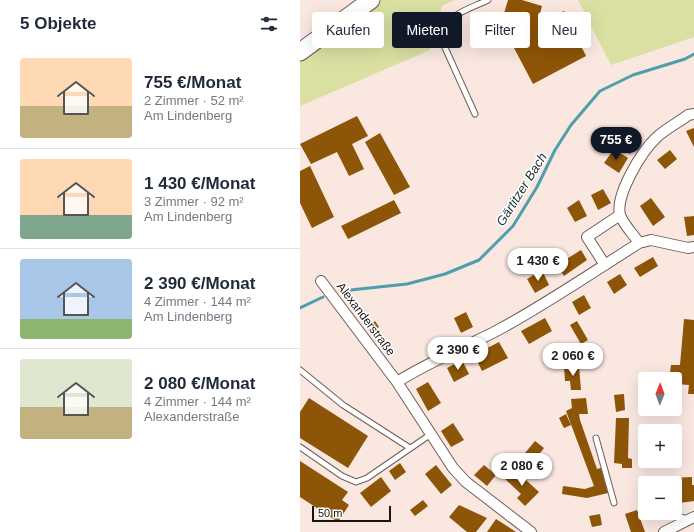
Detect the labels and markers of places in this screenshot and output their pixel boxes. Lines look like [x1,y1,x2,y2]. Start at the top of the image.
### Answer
pin: 755 € [588,127,644,161]
pin: 1 430 € [501,248,575,282]
pin: 2 390 € [421,337,495,371]
pin: 2 060 € [536,343,610,377]
pin: 2 080 € [485,453,559,487]

